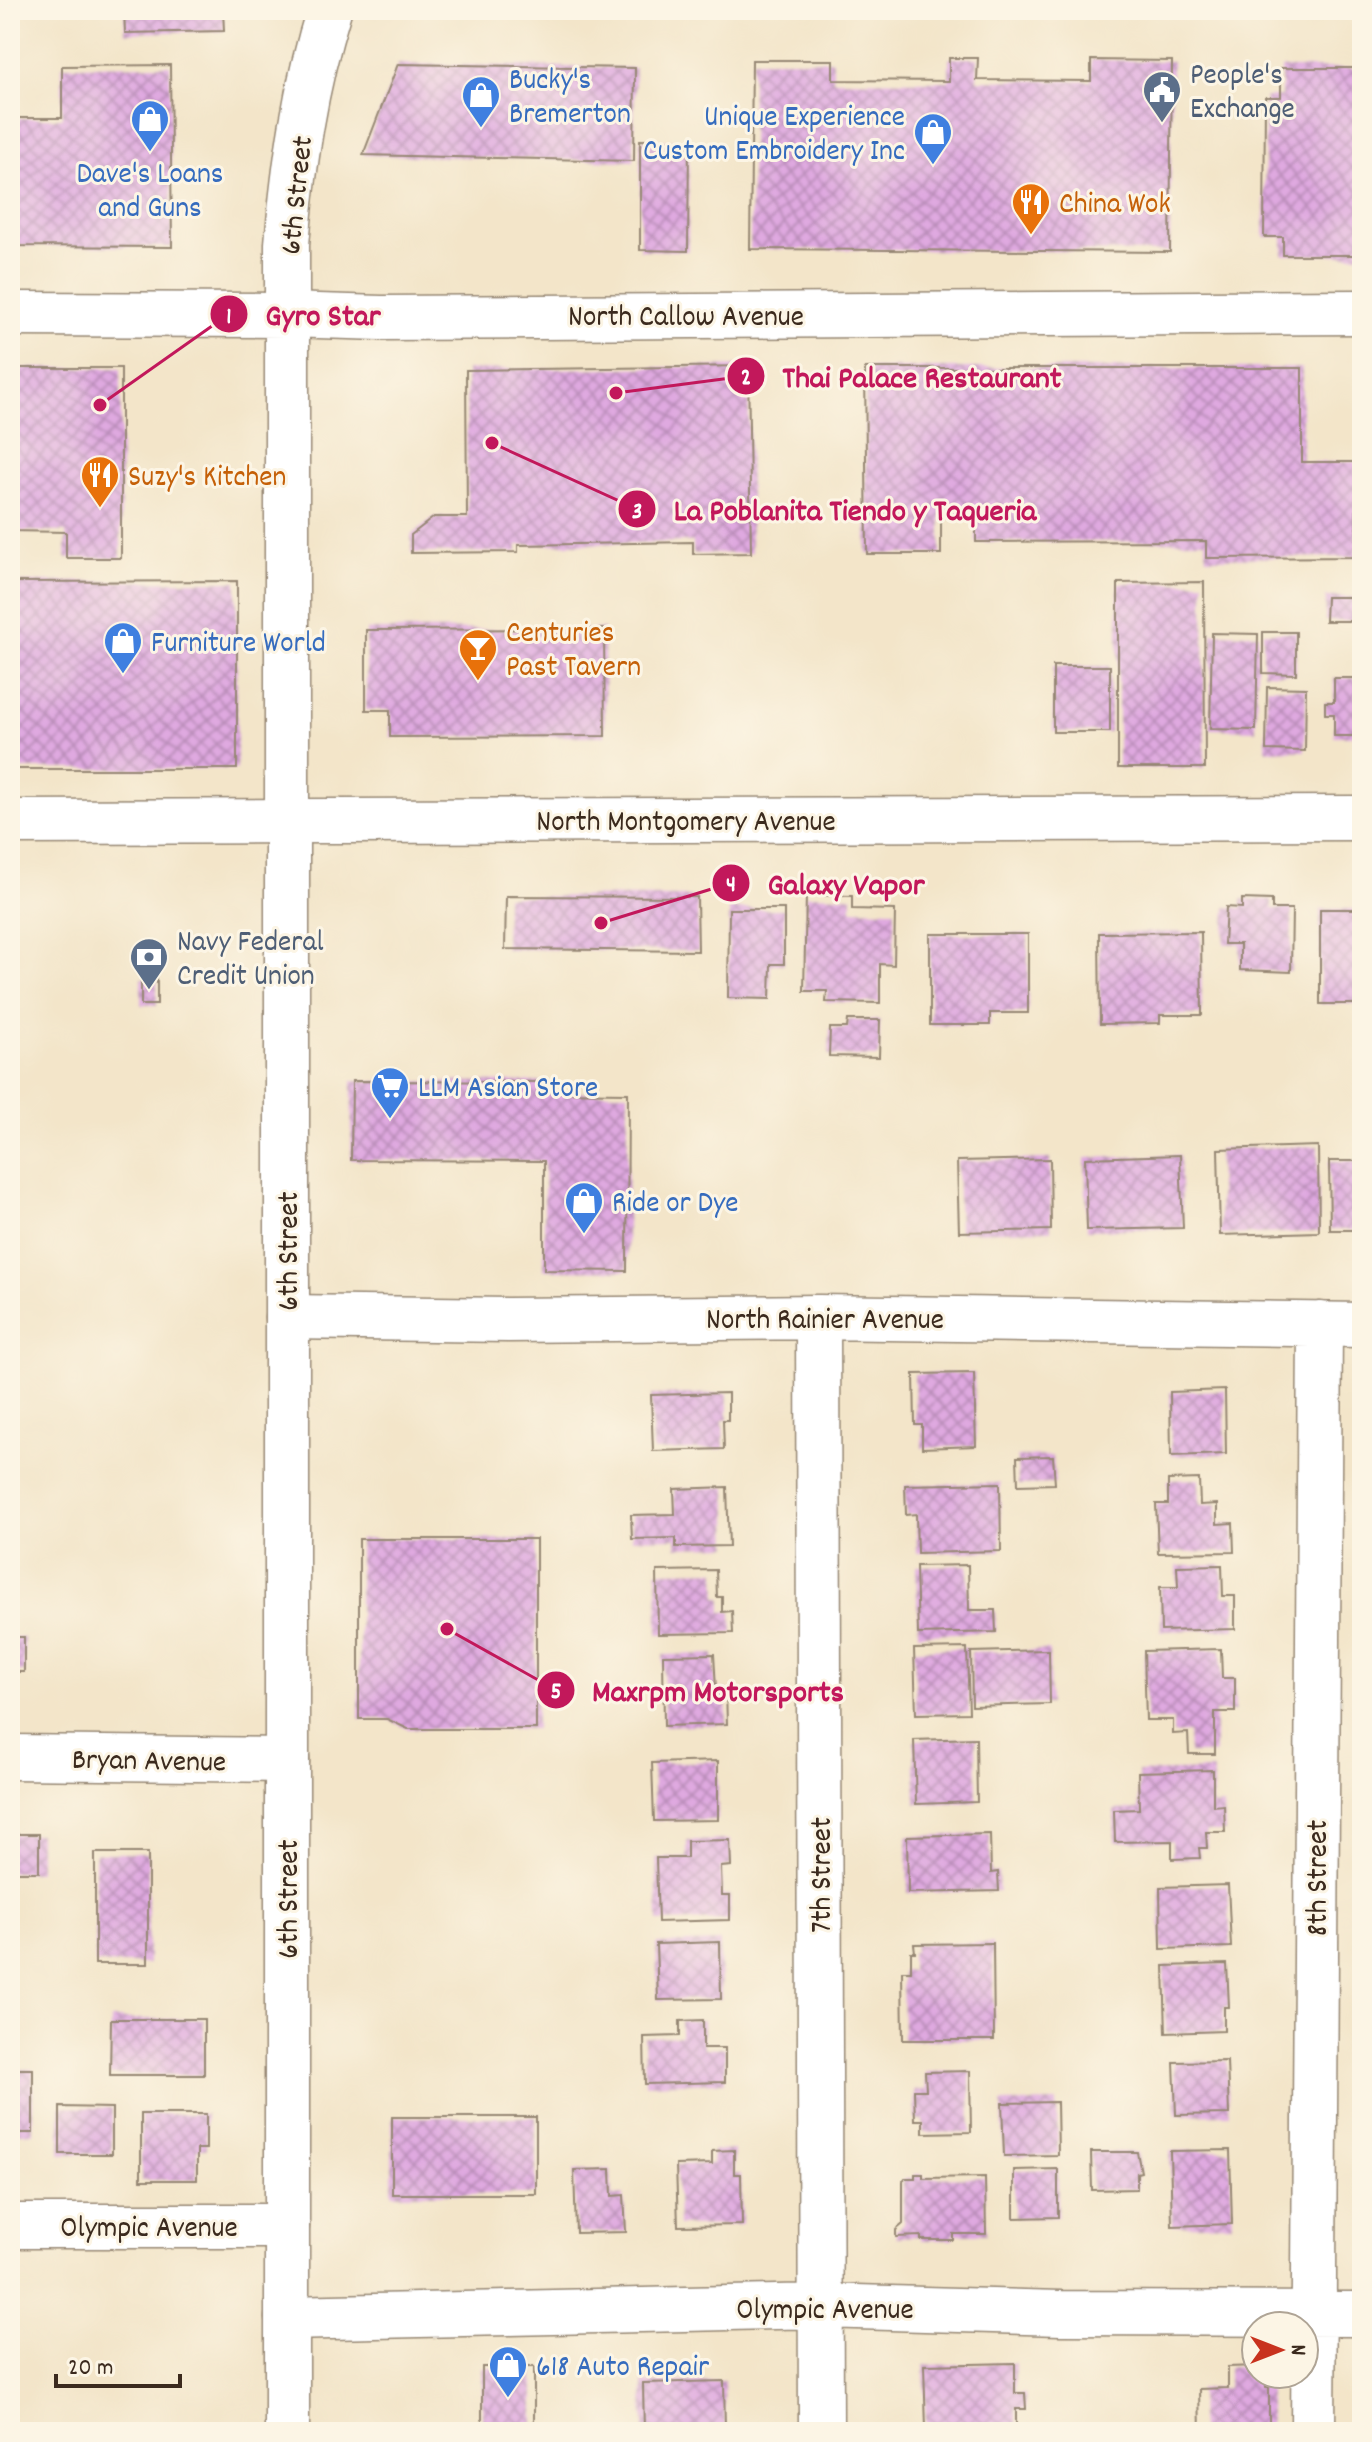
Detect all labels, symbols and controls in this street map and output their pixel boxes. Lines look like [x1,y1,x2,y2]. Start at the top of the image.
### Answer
place label: People's Exchange [1190,56,1295,133]
place label: Bucky's Bremerton [509,61,631,138]
public building icon: People's Exchange [1141,69,1183,124]
shop icon: Bucky's Bremerton [460,74,502,129]
shop icon: Dave's Loans and Guns [129,98,171,153]
place label: Unique Experience Custom Embroidery Inc [643,98,905,175]
shop icon: Unique Experience Custom Embroidery Inc [912,111,954,166]
street label: 6th Street [272,134,327,257]
place label: Dave's Loans and Guns [77,155,223,232]
restaurant icon: China Wok [1010,181,1052,236]
place label: China Wok [1059,185,1171,228]
callout: Gyro Star [209,286,397,342]
text: Gyro Star [265,296,382,342]
street label: North Callow Avenue [568,298,804,341]
text: 1 [226,301,232,335]
callout: Thai Palace Restaurant [726,348,1078,404]
text: Thai Palace Restaurant [782,358,1062,404]
text: 2 [741,362,751,396]
restaurant icon: Suzy's Kitchen [79,454,121,509]
place label: Suzy's Kitchen [128,458,286,501]
callout: La Poblanita Tiendo y Taqueria [617,481,1052,537]
text: La Poblanita Tiendo y Taqueria [674,491,1037,537]
text: 3 [632,496,642,530]
place label: Centuries Past Tavern [506,614,641,691]
shop icon: Furniture World [102,620,144,675]
place label: Furniture World [151,624,326,667]
bar icon: Centuries Past Tavern [457,627,499,682]
street label: North Montgomery Avenue [536,803,836,846]
callout: Galaxy Vapor [711,855,940,911]
text: Galaxy Vapor [767,865,926,911]
text: 4 [726,869,736,903]
place label: Navy Federal Credit Union [177,923,324,1000]
bank icon: Navy Federal Credit Union [128,936,170,991]
supermarket icon: LLM Asian Store [369,1065,411,1120]
place label: LLM Asian Store [418,1069,598,1112]
shop icon: Ride or Dye [563,1180,605,1235]
place label: Ride or Dye [612,1184,738,1227]
street label: 6th Street [270,1191,313,1311]
street label: North Rainier Avenue [706,1301,944,1344]
callout: Maxrpm Motorsports [536,1662,860,1718]
text: Maxrpm Motorsports [592,1672,844,1718]
text: 5 [550,1676,562,1710]
street label: Bryan Avenue [71,1741,226,1786]
street label: 7th Street [803,1817,846,1933]
street label: 8th Street [1299,1820,1342,1936]
street label: 6th Street [270,1839,313,1959]
street label: Olympic Avenue [60,2209,238,2252]
street label: Olympic Avenue [736,2291,914,2334]
north arrow [1240,2310,1320,2390]
scale bar [56,2338,180,2388]
shop icon: 618 Auto Repair [487,2344,529,2399]
text: N [1281,2345,1312,2356]
place label: 618 Auto Repair [536,2348,709,2391]
text: 20 m [68,2352,114,2386]

